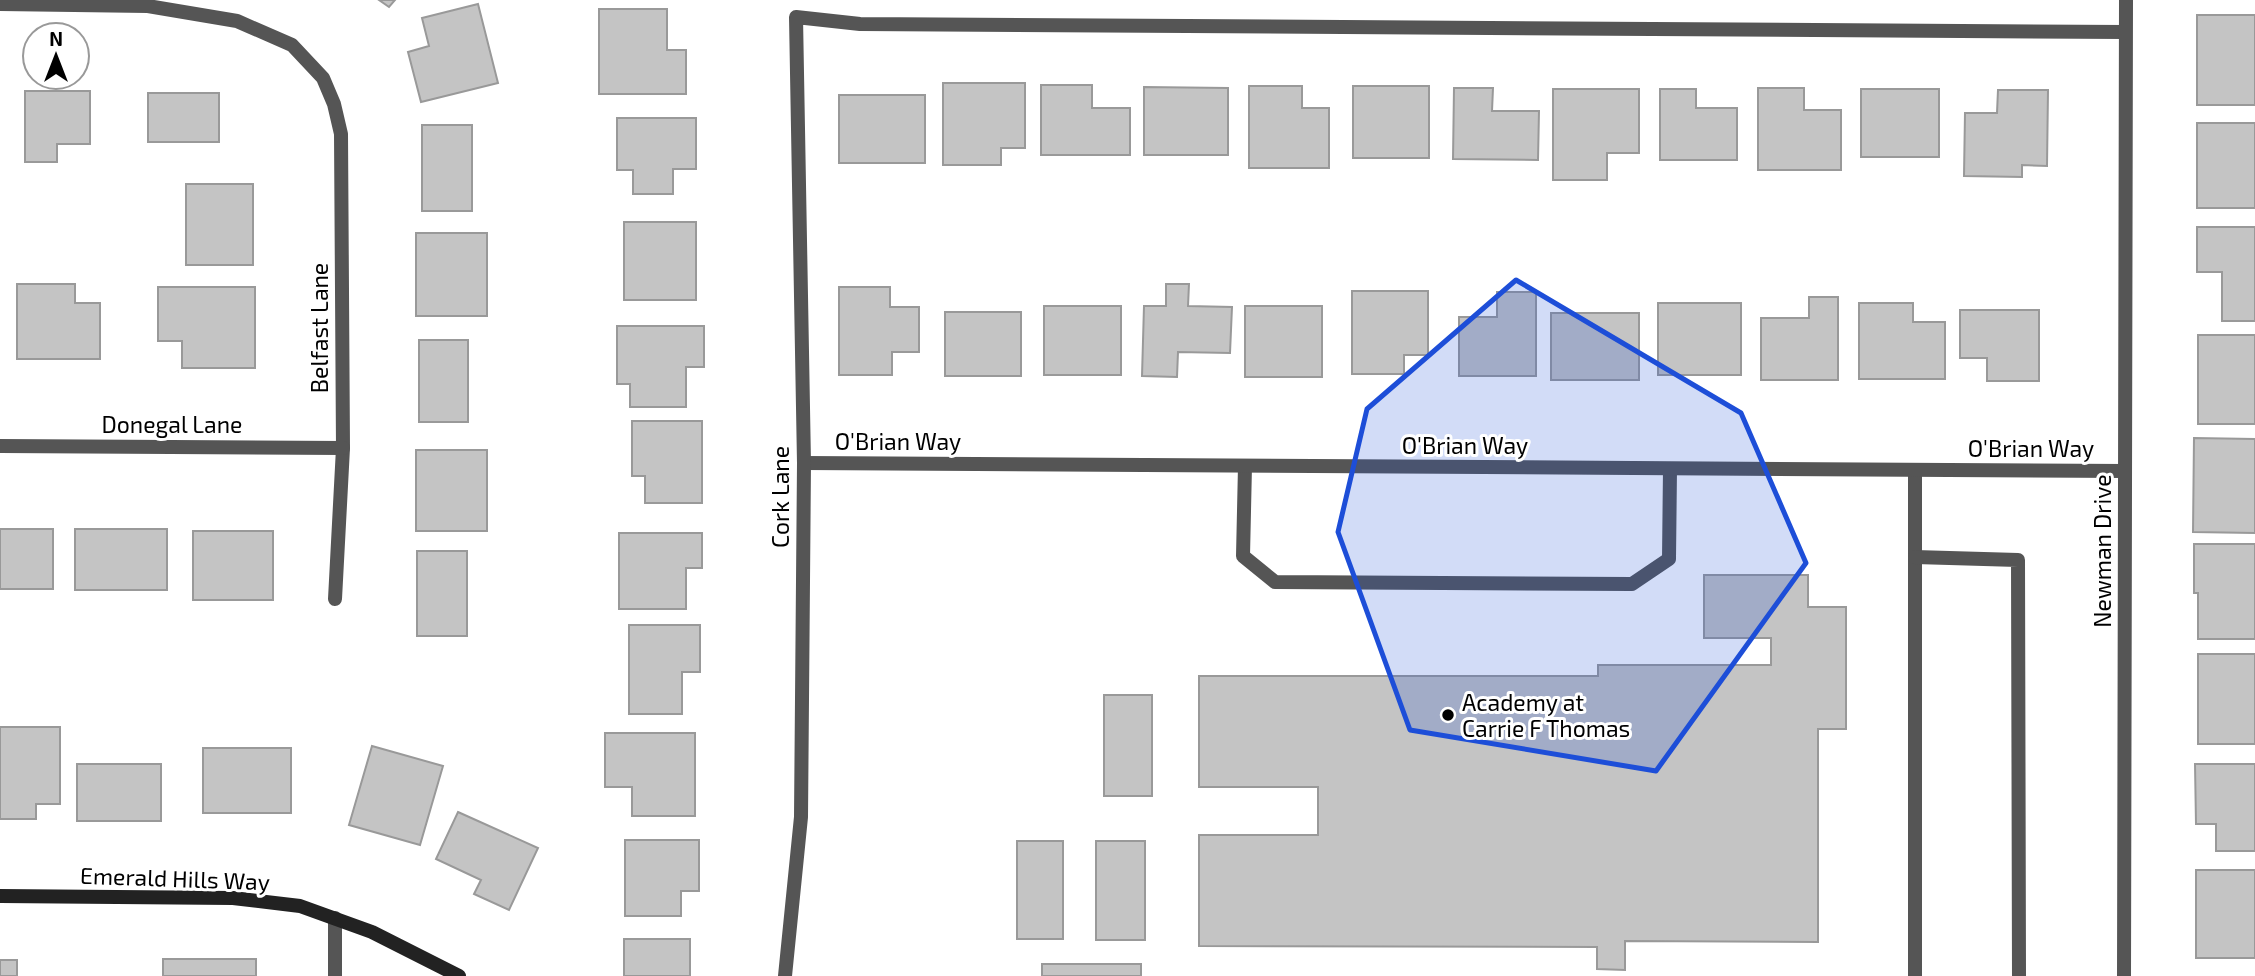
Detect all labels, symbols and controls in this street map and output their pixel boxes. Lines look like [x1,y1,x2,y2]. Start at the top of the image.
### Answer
north arrow [21,21,91,91]
text: N [49,27,63,50]
street label: Belfast Lane [305,263,333,393]
street label: Donegal Lane [102,410,242,438]
street label: O'Brian Way [835,427,961,455]
street label: O'Brian Way [1402,431,1528,459]
street label: O'Brian Way [1968,434,2094,462]
street label: Cork Lane [766,446,794,548]
street label: Newman Drive [2088,474,2116,628]
place label: Academy at Carrie F Thomas [1462,688,1630,742]
marker: Academy at Carrie F Thomas [1440,707,1456,723]
street label: Emerald Hills Way [80,861,270,895]

